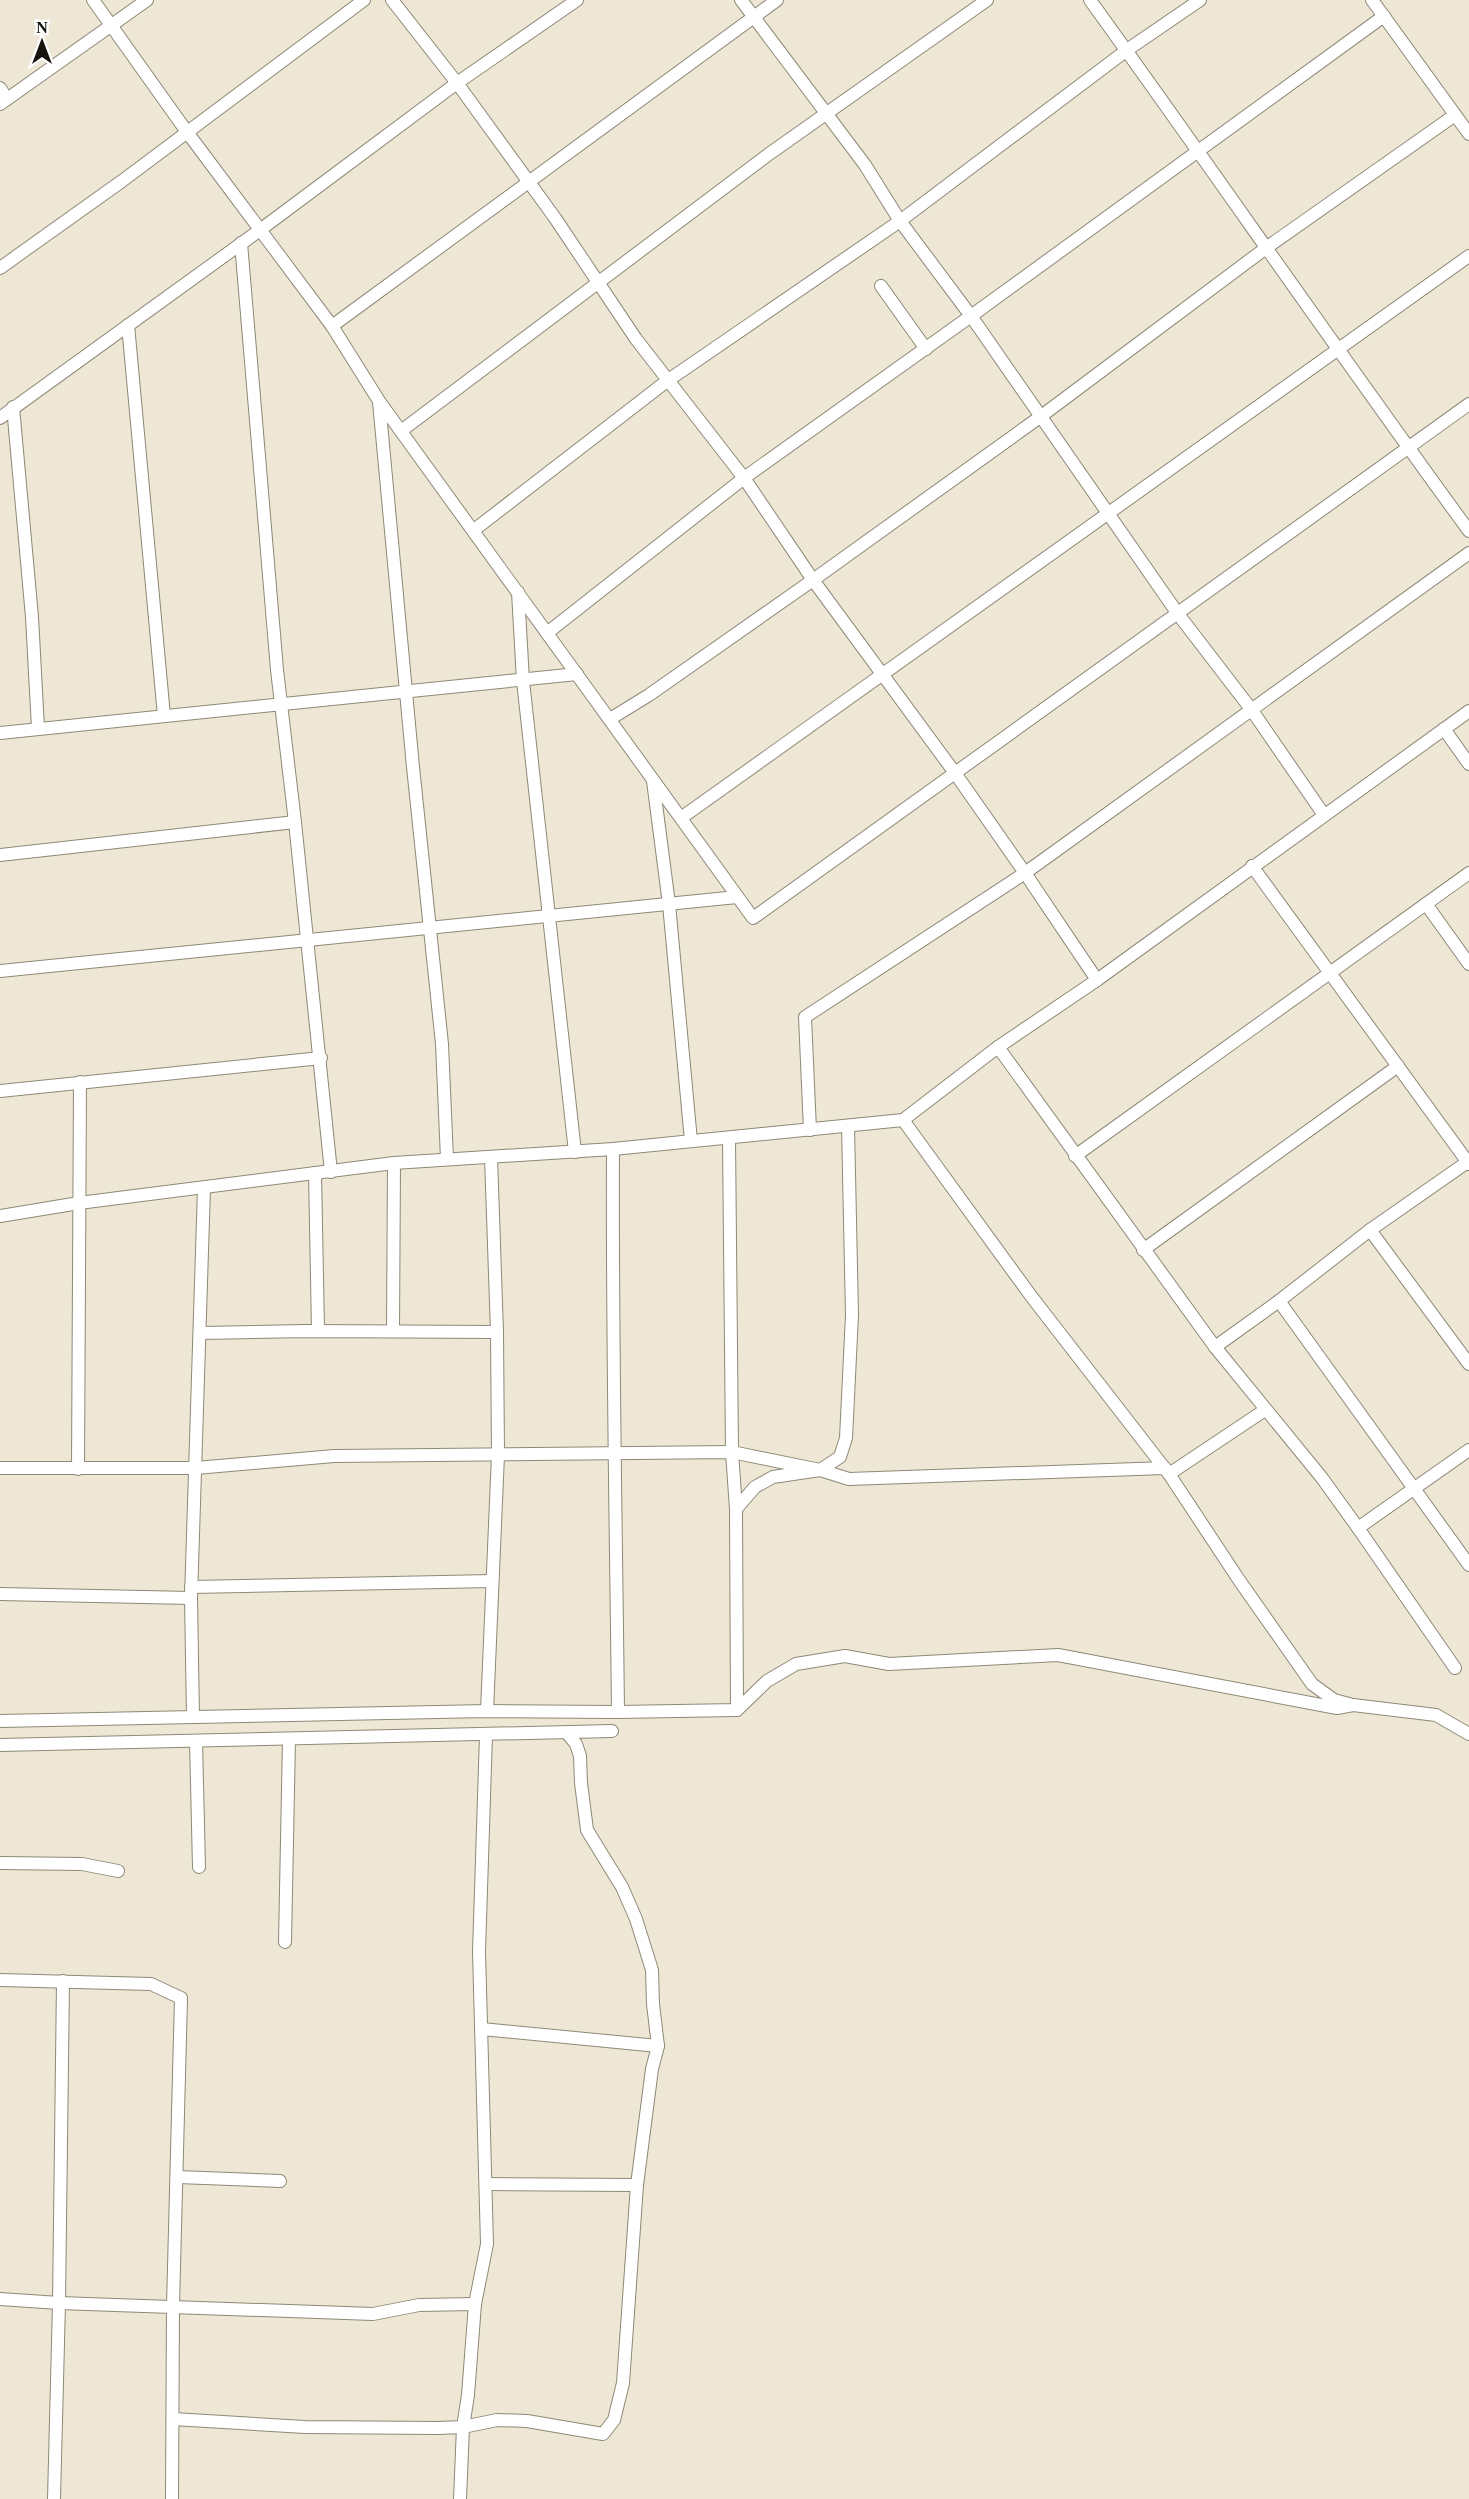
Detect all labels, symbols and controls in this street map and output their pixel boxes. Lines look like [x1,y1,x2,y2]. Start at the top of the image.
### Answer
north arrow [12,12,72,72]
text: N [36,19,48,36]

